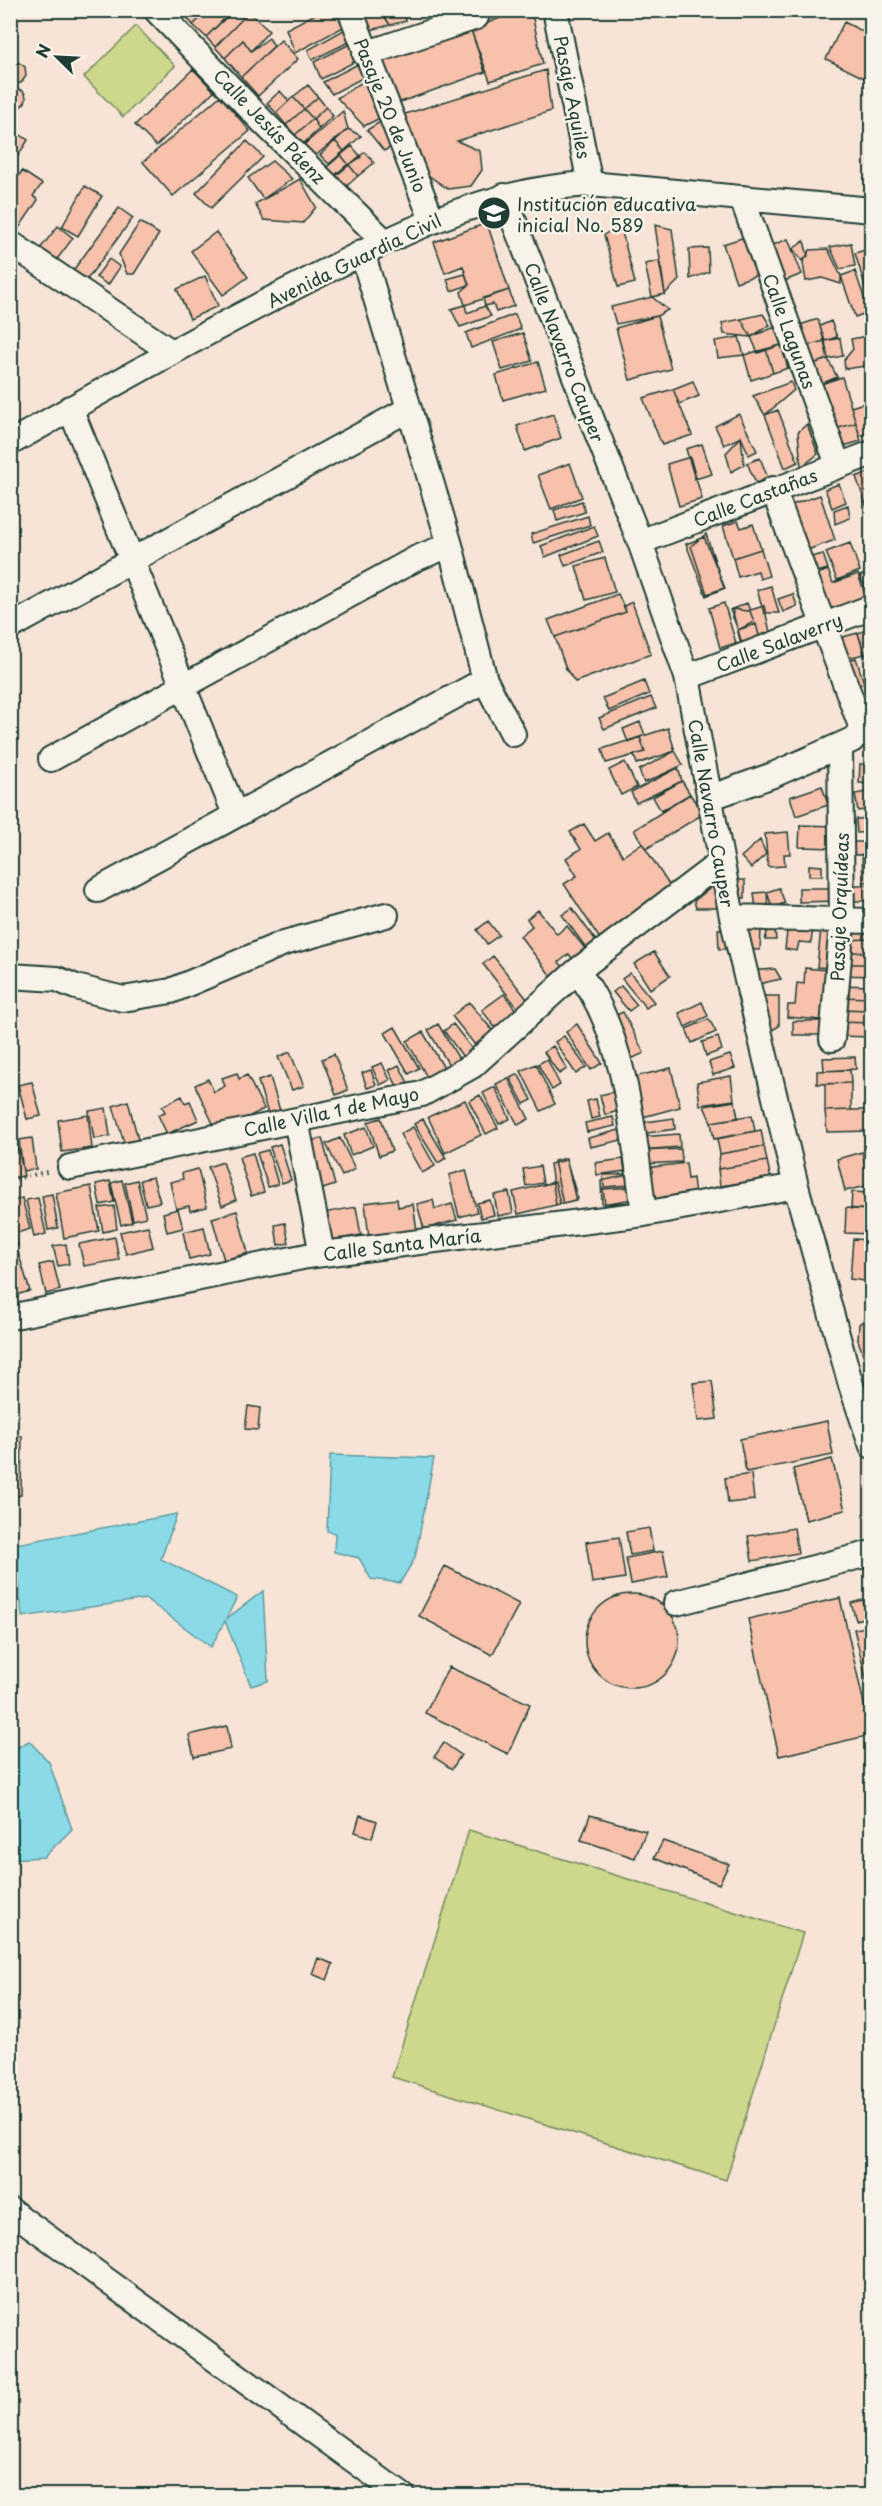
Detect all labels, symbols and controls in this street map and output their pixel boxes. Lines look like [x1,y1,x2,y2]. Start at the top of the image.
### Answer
north arrow [27,27,87,87]
street label: Pasaje Aquiles [548,33,598,161]
street label: Pasaje 20 de Junio [348,34,434,196]
text: N [29,40,56,61]
street label: Calle Jesús Páenz [208,62,333,190]
place label: Institución educativa inicial No. 589 [517,190,697,238]
school or university icon: Institución educativa inicial No. 589 [476,195,512,231]
street label: Avenida Guardia Civil [262,206,446,314]
street label: Calle Navarro Cauper [518,258,612,446]
street label: Calle Lagunas [757,269,823,393]
street label: Calle Castañas [689,461,821,533]
street label: Calle Salaverry [712,606,846,678]
street label: Calle Navarro Cauper [682,717,742,910]
street label: Pasaje Orquídeas [823,832,855,982]
street label: Calle Villa 1 de Mayo [241,1079,421,1143]
street label: Calle Santa María [322,1221,483,1267]

